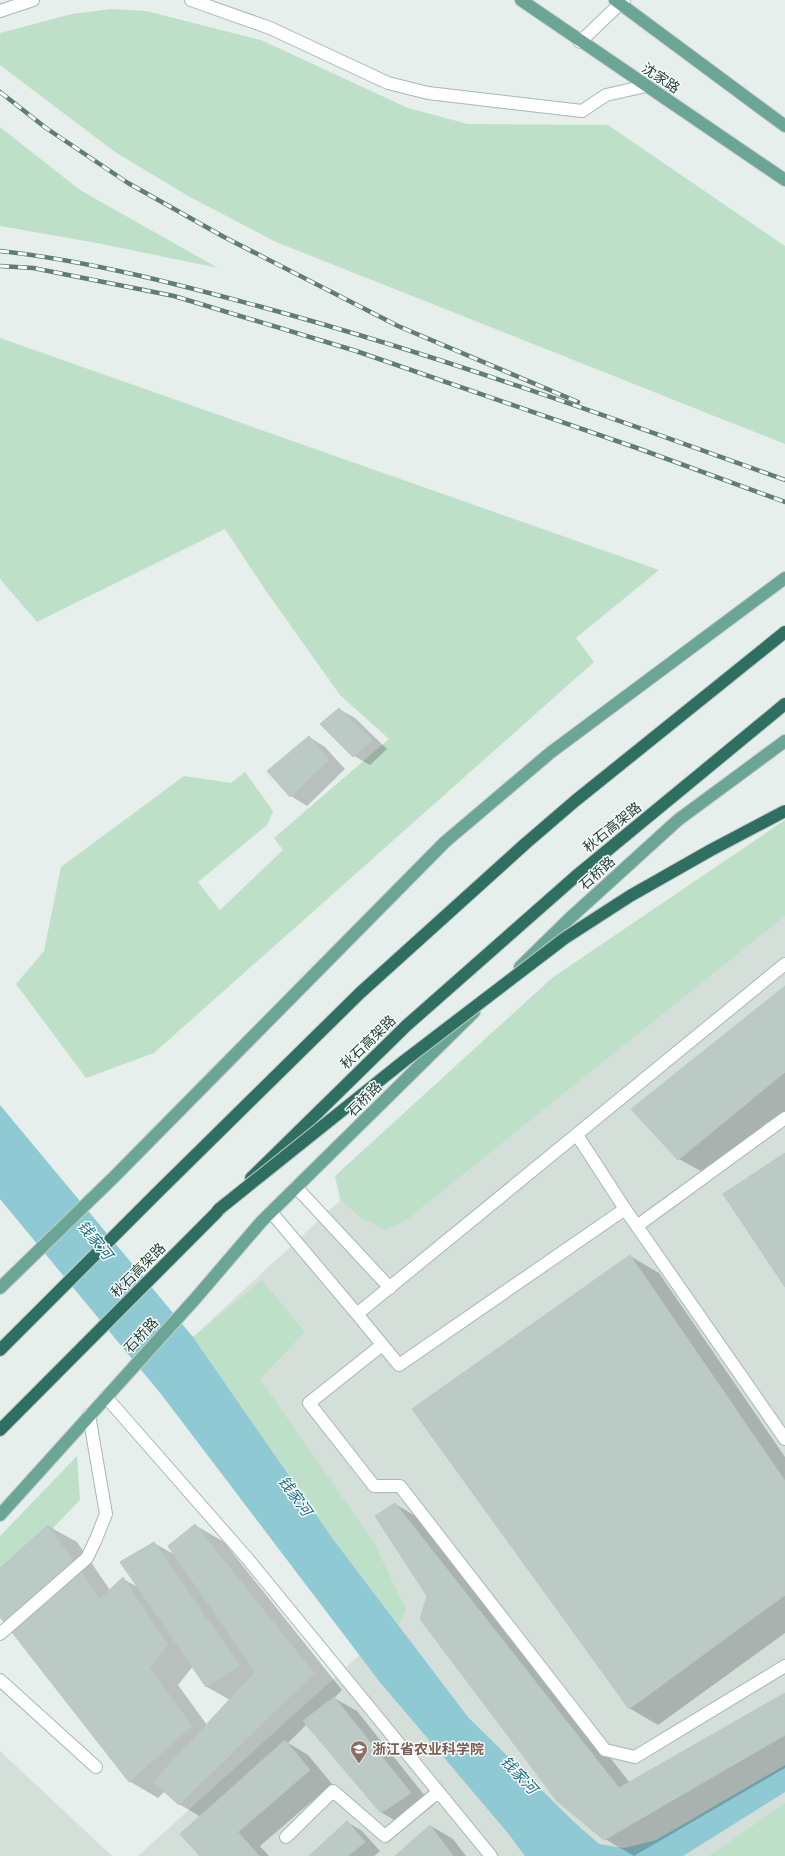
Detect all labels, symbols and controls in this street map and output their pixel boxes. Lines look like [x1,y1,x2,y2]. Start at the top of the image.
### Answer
street label: 沈家路 [639,59,683,96]
street label: 秋石高架路 [579,798,644,855]
street label: 石桥路 [575,852,618,893]
street label: 秋石高架路 [337,1011,399,1072]
street label: 石桥路 [343,1078,385,1120]
water label: 钱家河 [74,1216,119,1265]
street label: 秋石高架路 [107,1239,168,1300]
street label: 石桥路 [120,1314,161,1356]
water label: 钱家河 [274,1472,318,1522]
school or university icon: 浙江省农业科学院 [349,1739,369,1764]
place label: 浙江省农业科学院 [372,1740,484,1757]
water label: 钱家河 [497,1752,544,1800]

